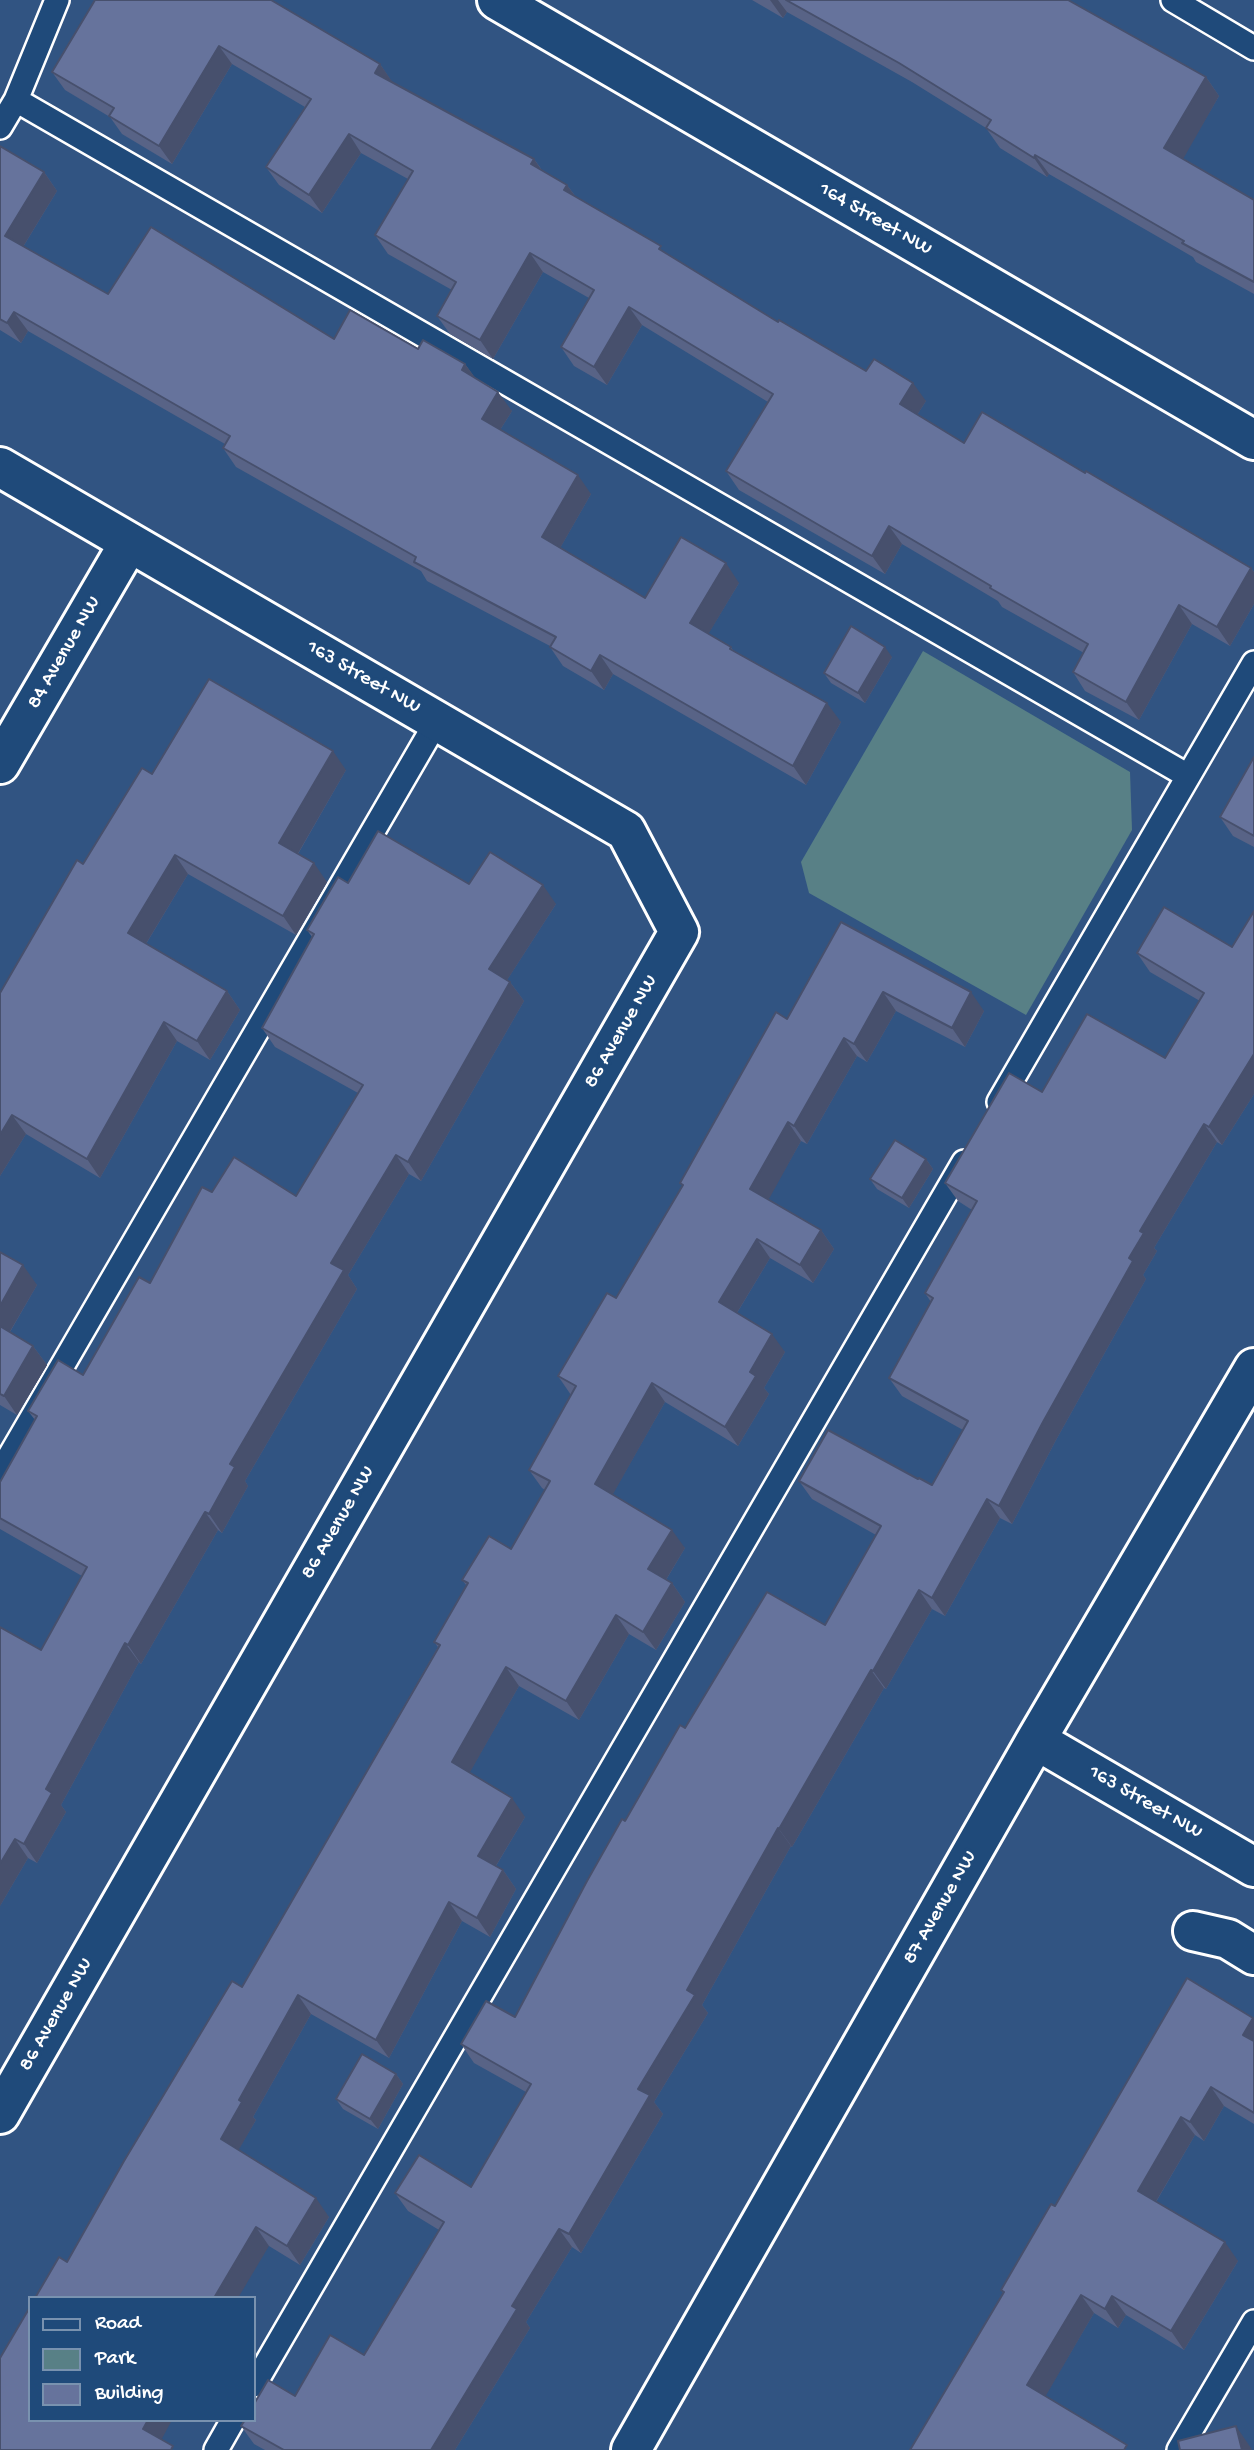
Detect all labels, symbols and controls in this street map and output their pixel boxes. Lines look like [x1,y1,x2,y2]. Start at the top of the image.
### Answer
street label: 164 Street NW [814,177,936,263]
street label: 84 Avenue NW [23,592,107,714]
street label: 163 Street NW [301,635,425,721]
street label: 86 Avenue NW [579,971,665,1093]
street label: 86 Avenue NW [296,1462,382,1584]
street label: 163 Street NW [1083,1760,1207,1846]
street label: 87 Avenue NW [898,1847,984,1969]
street label: 86 Avenue NW [14,1954,100,2076]
legend [28,2296,256,2422]
text: Road [95,2312,141,2337]
text: Park [95,2347,135,2372]
text: Building [95,2382,164,2407]

